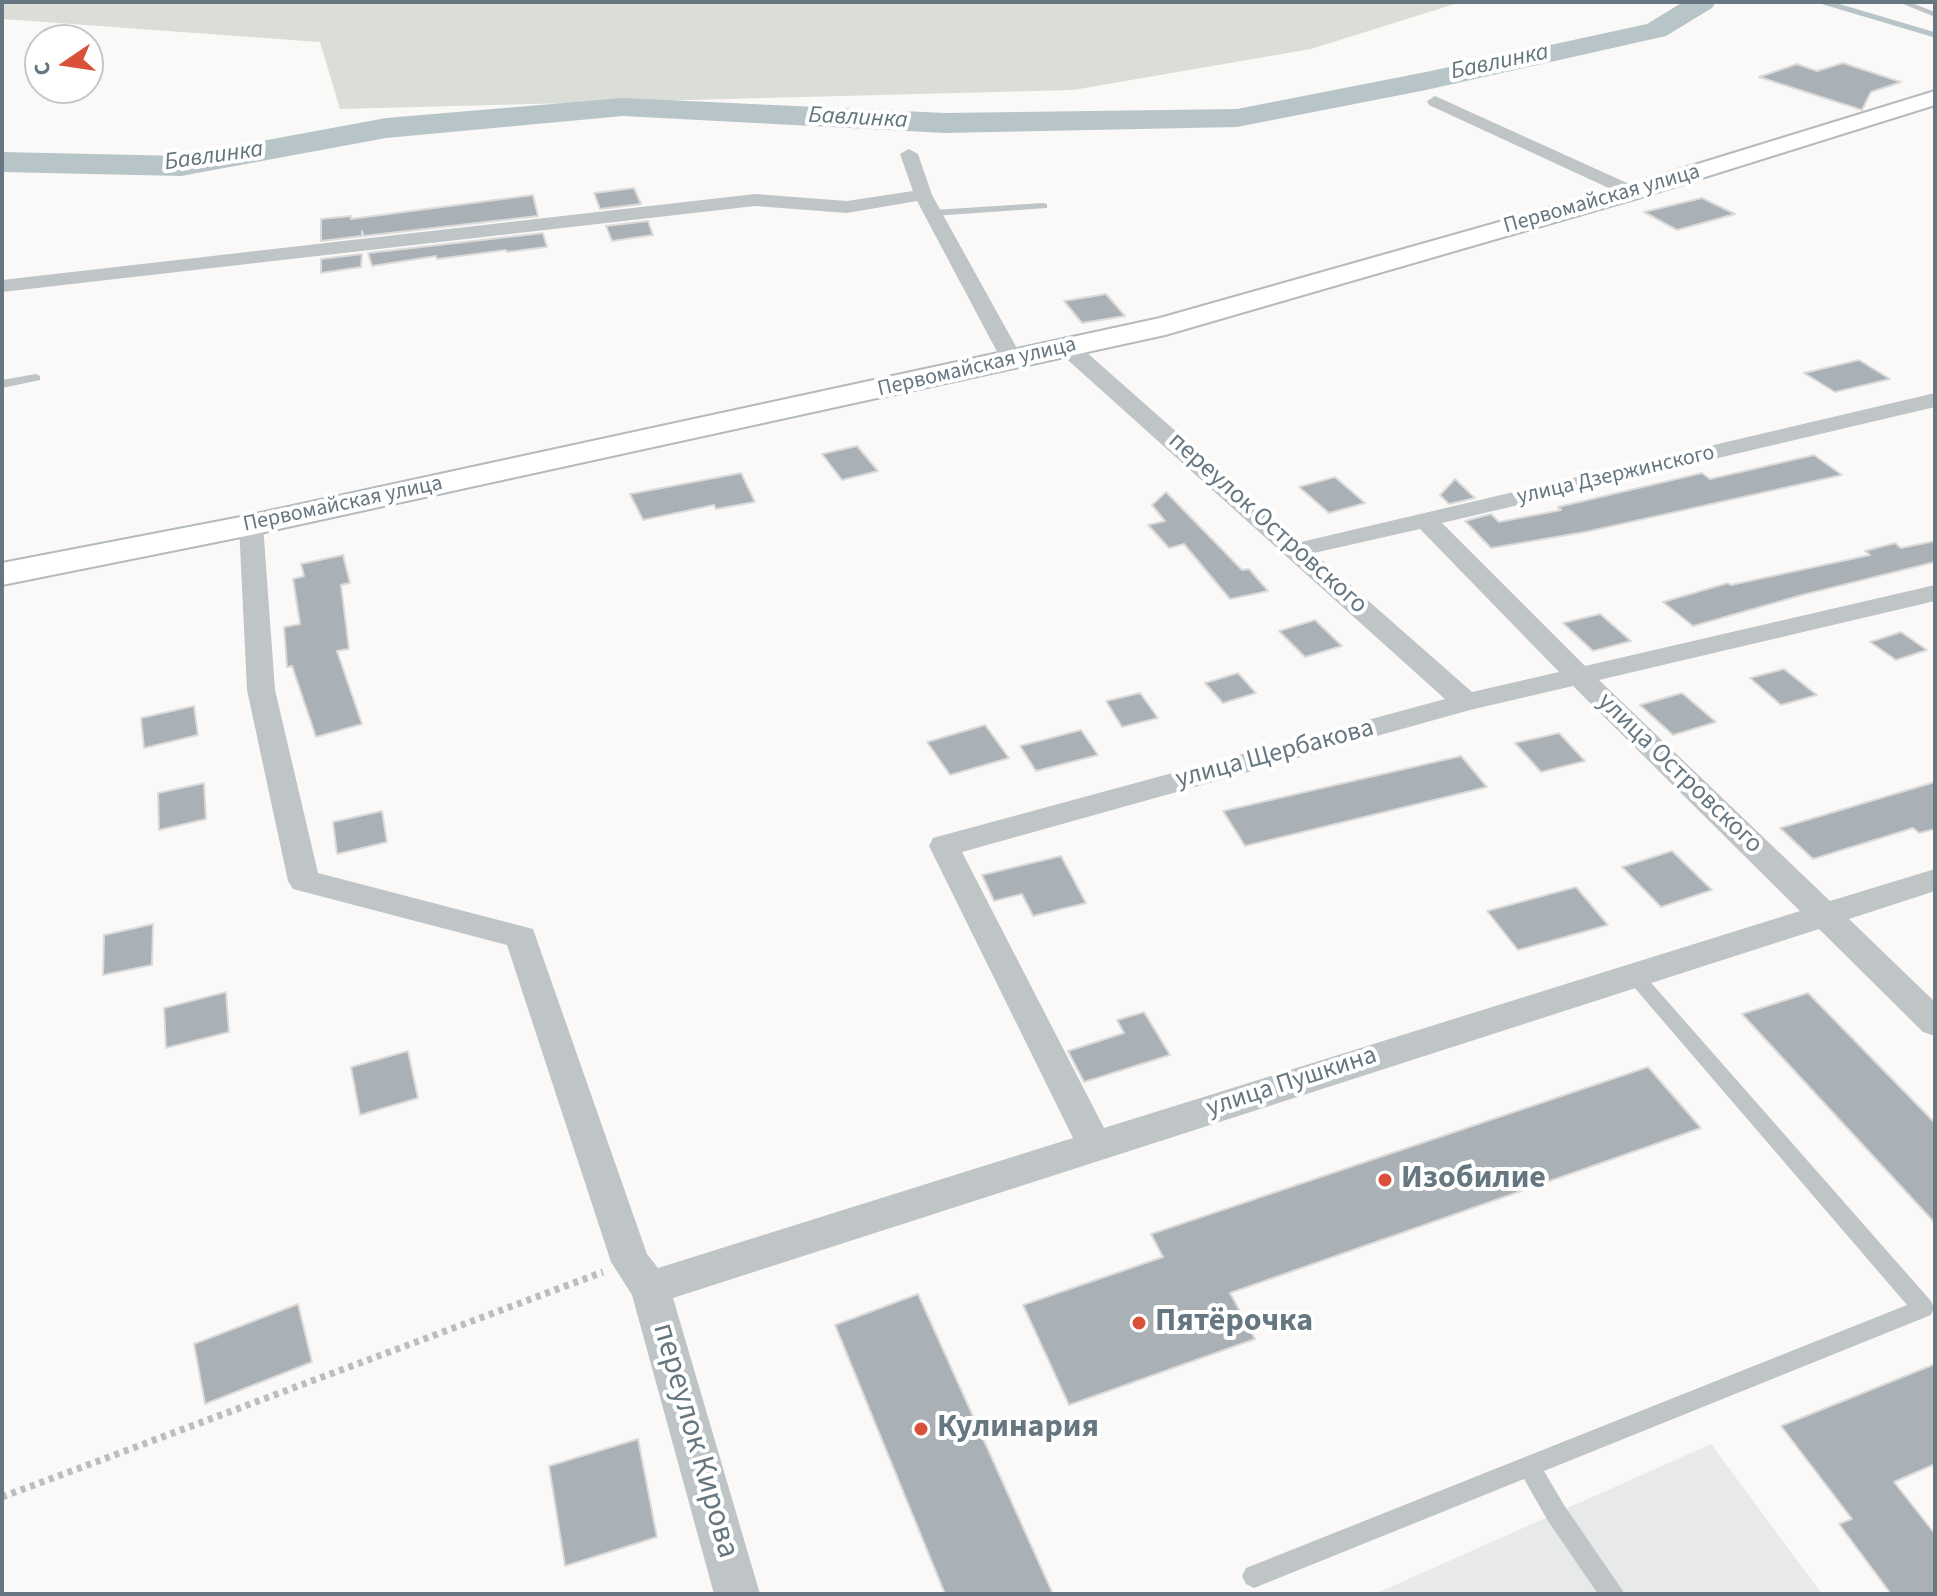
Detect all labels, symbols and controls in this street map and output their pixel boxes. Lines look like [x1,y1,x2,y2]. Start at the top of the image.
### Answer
north arrow [24,24,104,104]
water label: Бавлинка [1448,39,1552,87]
text: С [26,59,60,79]
water label: Бавлинка [808,102,908,136]
water label: Бавлинка [163,136,265,178]
street label: Первомайская улица [1501,159,1703,241]
street label: Первомайская улица [875,332,1079,404]
street label: переулок Островского [1161,426,1373,622]
street label: улица Дзержинского [1515,440,1717,512]
street label: Первомайская улица [241,471,445,539]
street label: улица Островского [1590,687,1768,861]
street label: улица Щербакова [1173,714,1377,796]
street label: улица Пушкина [1203,1041,1381,1125]
place label: Изобилие [1401,1161,1546,1199]
marker: Изобилие [1376,1171,1394,1189]
place label: Пятёрочка [1155,1304,1313,1342]
marker: Пятёрочка [1130,1314,1148,1332]
street label: переулок Кирова [642,1319,746,1563]
place label: Кулинария [937,1410,1099,1448]
marker: Кулинария [912,1420,930,1438]

